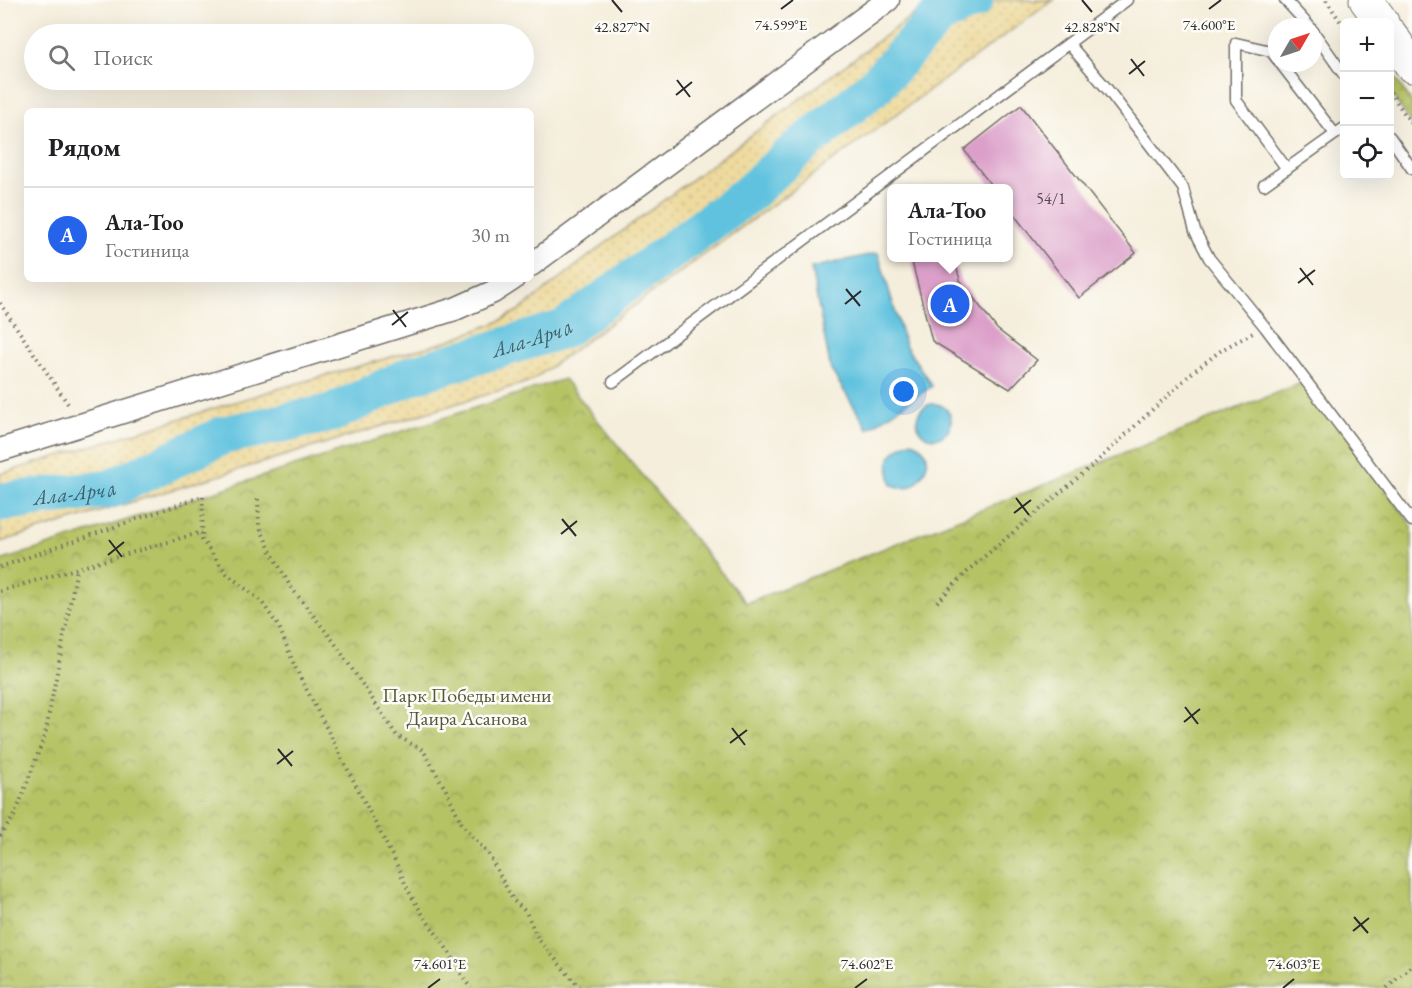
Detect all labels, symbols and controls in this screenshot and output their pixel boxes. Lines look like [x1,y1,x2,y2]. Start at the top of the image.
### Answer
text: 74.599°E [755,15,808,34]
text: 74.600°E [1183,15,1236,34]
text: 42.827°N [594,17,650,36]
text: 42.828°N [1064,17,1120,36]
north arrow [1268,18,1322,72]
map controls [1340,18,1394,180]
button: + [1340,18,1394,72]
search box [24,24,534,90]
icon: search [45,41,78,74]
text: Поиск [93,43,153,72]
button: − [1340,72,1394,126]
button: locate [1340,126,1394,180]
text: Рядом [48,130,121,164]
popup [887,184,1013,262]
house number: 54/1 [1036,188,1066,209]
text: Ала-Тоо [908,196,986,225]
text: Ала-Тоо [105,208,183,237]
text: A [60,222,75,248]
text: 30 m [471,222,510,248]
text: Гостиница [908,225,992,251]
text: Гостиница [105,237,190,263]
pin: A [930,282,970,326]
water label: Ала-Арча [486,313,578,364]
your location [889,377,918,406]
water label: Ала-Арча [30,474,121,511]
park label: Парк Победы имени Даира Асанова [382,682,552,731]
text: 74.601°E [414,954,467,973]
text: 74.602°E [841,954,894,973]
text: 74.603°E [1268,954,1321,973]

